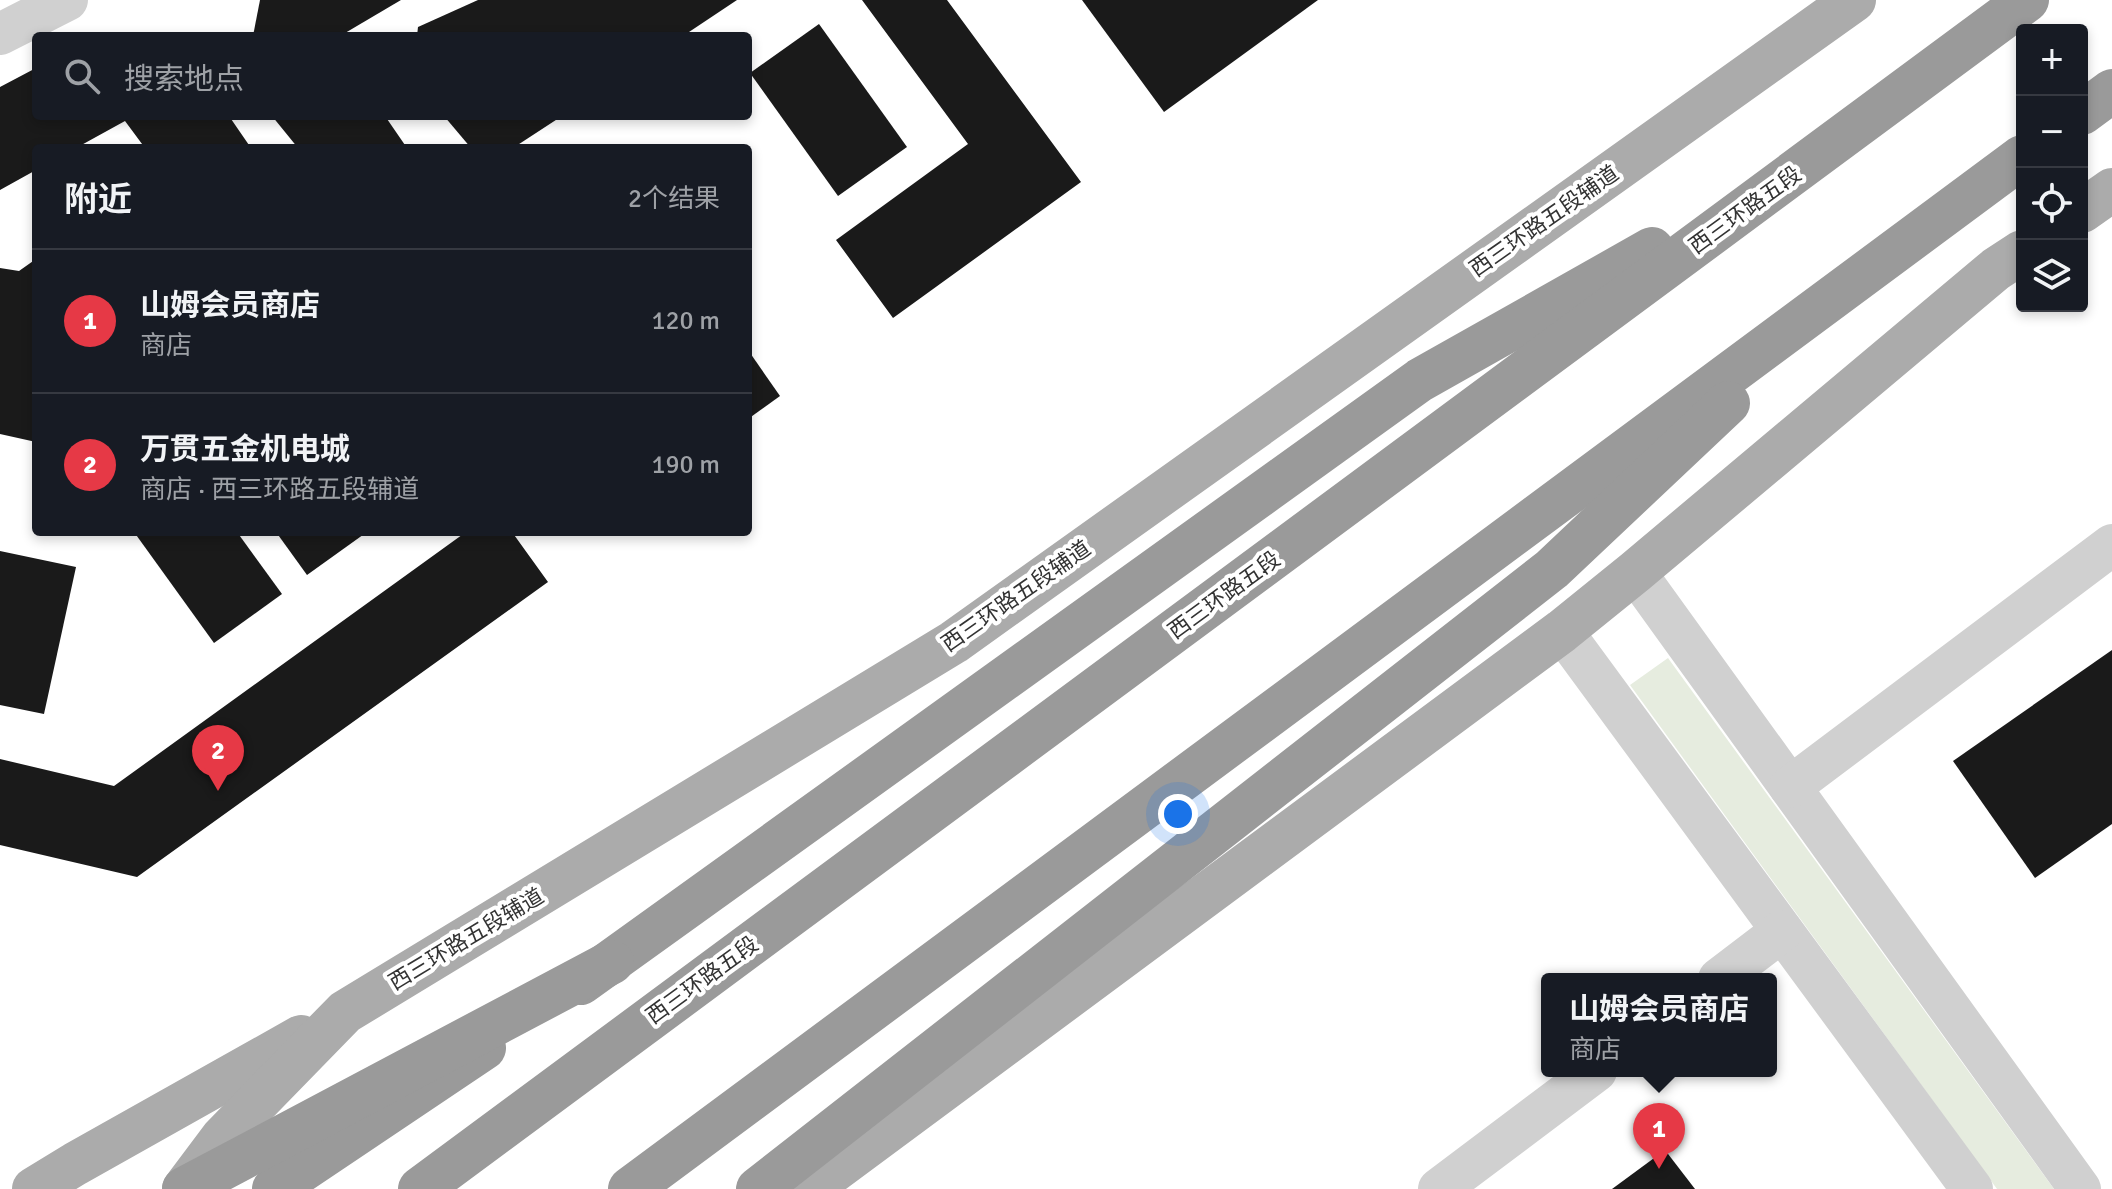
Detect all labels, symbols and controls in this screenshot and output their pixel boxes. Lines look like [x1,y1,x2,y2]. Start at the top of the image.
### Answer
map controls [2016,24,2088,312]
button: + [2016,24,2088,96]
search box [32,32,752,120]
icon: search [60,54,104,98]
text: 搜索地点 [124,61,244,98]
button: − [2016,96,2088,168]
street label: 西三环路五段辅道 [1464,159,1624,283]
street label: 西三环路五段 [1684,160,1806,260]
button: locate [2016,168,2088,240]
text: 附近 [64,179,132,221]
text: 2个结果 [628,183,720,215]
button: layers [2016,240,2088,312]
text: 山姆会员商店 [140,287,320,324]
text: 1 [83,305,97,337]
text: 120 m [651,305,720,337]
text: 商店 [140,330,192,362]
text: 万贯五金机电城 [140,431,350,468]
text: 2 [83,449,97,481]
text: 190 m [651,449,720,481]
text: 商店 · 西三环路五段辅道 [140,474,419,506]
street label: 西三环路五段辅道 [936,534,1096,658]
street label: 西三环路五段 [1163,545,1285,645]
pin: 2 [192,725,244,791]
your location [1158,794,1198,834]
street label: 西三环路五段辅道 [384,882,548,996]
street label: 西三环路五段 [641,930,763,1030]
popup [1541,973,1777,1077]
text: 山姆会员商店 [1569,991,1749,1028]
text: 商店 [1569,1034,1621,1066]
pin: 1 [1633,1103,1685,1169]

